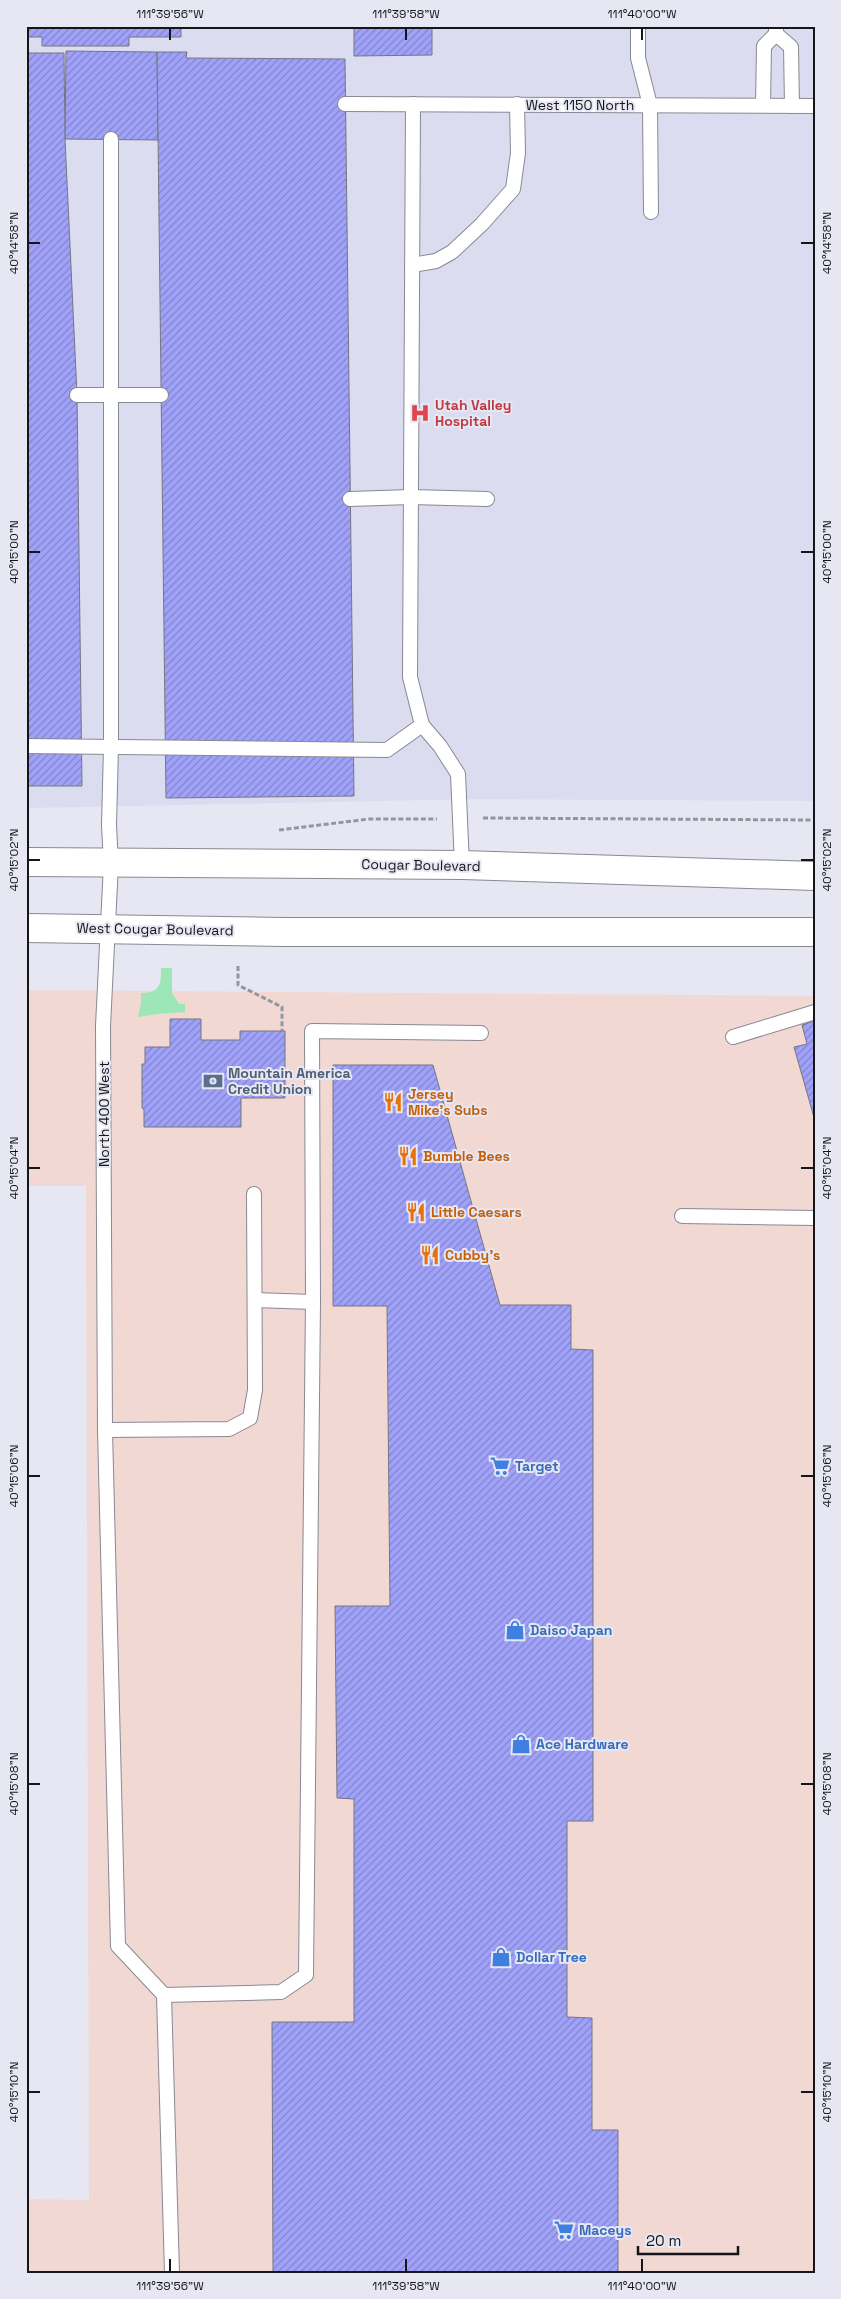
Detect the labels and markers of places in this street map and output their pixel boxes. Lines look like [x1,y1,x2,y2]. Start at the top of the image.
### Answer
place label: Utah Valley Hospital [435,396,511,430]
hospital icon: Utah Valley Hospital [409,402,431,424]
place label: Mountain America Credit Union [228,1064,351,1098]
bank icon: Mountain America Credit Union [202,1070,224,1092]
place label: Jersey Mike's Subs [408,1085,488,1119]
restaurant icon: Jersey Mike's Subs [382,1091,404,1113]
restaurant icon: Bumble Bees [397,1145,419,1167]
place label: Bumble Bees [423,1147,510,1165]
restaurant icon: Little Caesars [405,1201,427,1223]
place label: Little Caesars [431,1203,522,1221]
restaurant icon: Cubby's [419,1244,441,1266]
place label: Cubby's [445,1246,500,1264]
supermarket icon: Target [489,1455,511,1477]
place label: Target [515,1457,559,1475]
shop icon: Daiso Japan [504,1619,526,1641]
place label: Daiso Japan [530,1621,612,1639]
shop icon: Ace Hardware [510,1733,532,1755]
place label: Ace Hardware [536,1735,629,1753]
shop icon: Dollar Tree [490,1946,512,1968]
place label: Dollar Tree [516,1948,587,1966]
supermarket icon: Maceys [553,2219,575,2241]
place label: Maceys [579,2221,632,2239]

